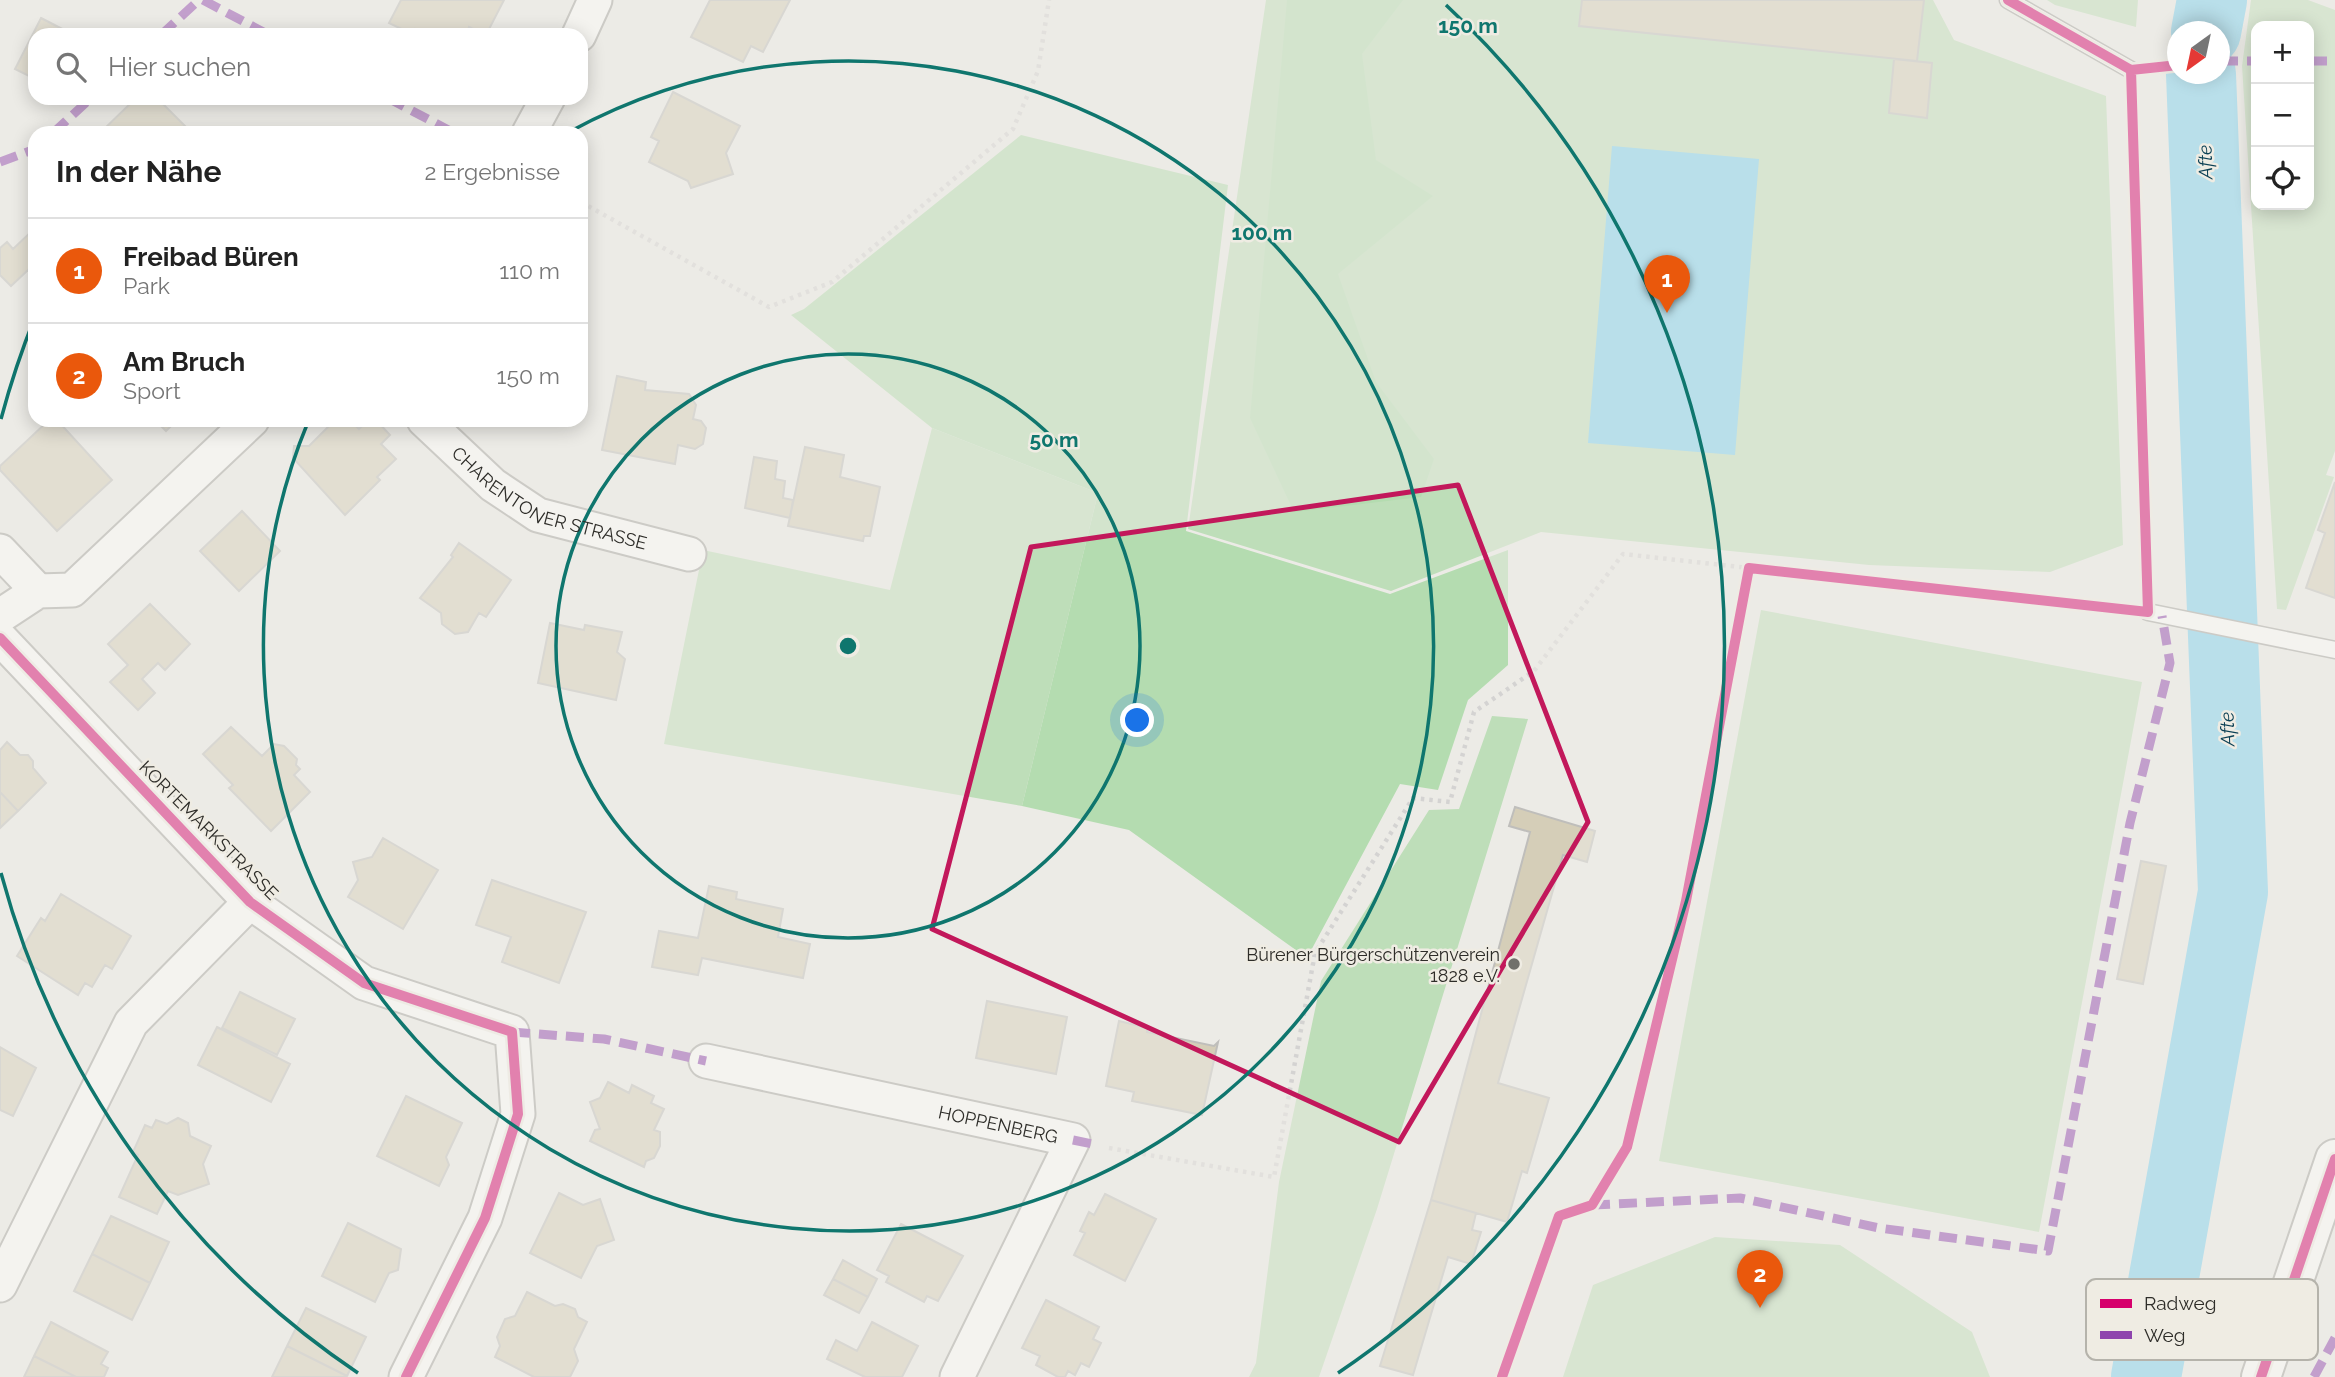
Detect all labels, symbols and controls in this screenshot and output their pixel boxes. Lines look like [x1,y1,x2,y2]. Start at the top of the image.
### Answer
text: 150 m [1438,13,1498,38]
north arrow [2167,21,2230,84]
map controls [2251,21,2314,210]
button: + [2251,21,2314,84]
search box [28,28,588,105]
icon: search [52,48,90,86]
text: Hier suchen [108,52,251,82]
button: − [2251,84,2314,147]
water label: Afte [2193,144,2217,181]
button: locate [2251,147,2314,210]
text: In der Nähe [56,154,221,189]
text: 2 Ergebnisse [424,158,560,185]
text: 100 m [1232,220,1292,245]
text: Freibad Büren [123,242,299,272]
pin: 1 [1644,255,1690,313]
text: 1 [73,257,85,284]
text: 110 m [499,257,560,284]
text: Park [123,272,170,299]
text: Am Bruch [123,347,245,377]
text: 2 [73,362,85,389]
text: 150 m [497,362,560,389]
text: Sport [123,377,181,404]
text: 50 m [1029,427,1079,452]
street label: CHARENTONER STRASSE [448,442,649,553]
centre of rings [836,634,860,658]
your location [1120,703,1154,737]
water label: Afte [2215,711,2239,748]
street label: KORTEMARKSTRASSE [135,756,283,904]
place label: Bürener Bürgerschützenverein 1828 e.V. [1246,944,1500,986]
marker: Bürener Bürgerschützenverein 1828 e.V. [1506,956,1522,972]
street label: HOPPENBERG [937,1101,1060,1147]
pin: 2 [1737,1250,1783,1308]
legend [2086,1279,2318,1360]
text: Radweg [2144,1292,2216,1314]
text: Weg [2144,1324,2186,1346]

